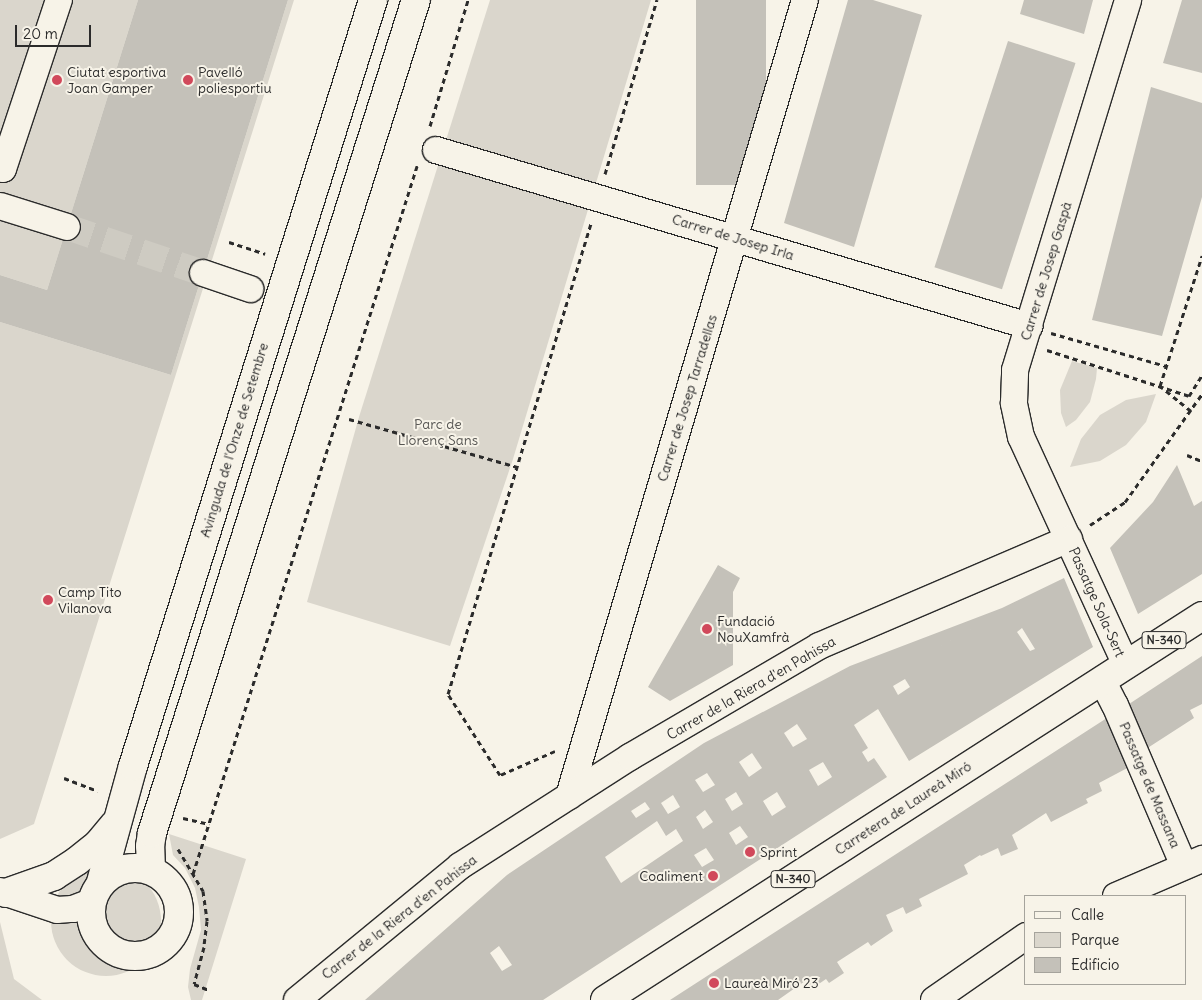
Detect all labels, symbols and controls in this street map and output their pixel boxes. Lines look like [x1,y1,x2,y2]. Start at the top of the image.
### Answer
scale bar [18,15,94,47]
text: 20 m [23,24,58,43]
place label: Ciutat esportiva Joan Gamper [67,64,166,96]
place label: Pavelló poliesportiu [198,64,272,96]
marker: Ciutat esportiva Joan Gamper [51,74,63,86]
marker: Pavelló poliesportiu [182,74,194,86]
street label: Carrer de Josep Gaspà [1017,200,1075,342]
street label: Carrer de Josep Irla [670,210,796,264]
street label: Carrer de Josep Tarradellas [654,312,720,484]
street label: Avinguda de l'Onze de Setembre [196,341,272,539]
park label: Parc de Llorenç Sans [398,416,478,448]
street label: Passatge Sola-Sert [1065,545,1129,659]
place label: Camp Tito Vilanova [58,584,122,616]
marker: Camp Tito Vilanova [42,594,54,606]
place label: Fundació NouXamfrà [717,613,790,646]
marker: Fundació NouXamfrà [701,623,713,635]
road number: N-340 [1142,630,1186,650]
street label: Carrer de la Riera d'en Pahissa [664,633,838,743]
street label: Passatge de Massana [1116,719,1184,851]
street label: Carretera de Laureà Miró [832,758,974,858]
place label: Sprint [760,844,797,860]
marker: Sprint [744,846,756,858]
street label: Carrer de la Riera d'en Pahissa [318,851,480,983]
place label: Coaliment [639,868,703,884]
marker: Coaliment [707,870,719,882]
road number: N-340 [770,870,816,889]
legend [1024,895,1187,985]
text: Calle [1071,905,1104,924]
text: Parque [1071,930,1119,949]
text: Edificio [1071,955,1119,974]
place label: Laureà Miró 23 [724,975,819,991]
marker: Laureà Miró 23 [708,977,720,989]

